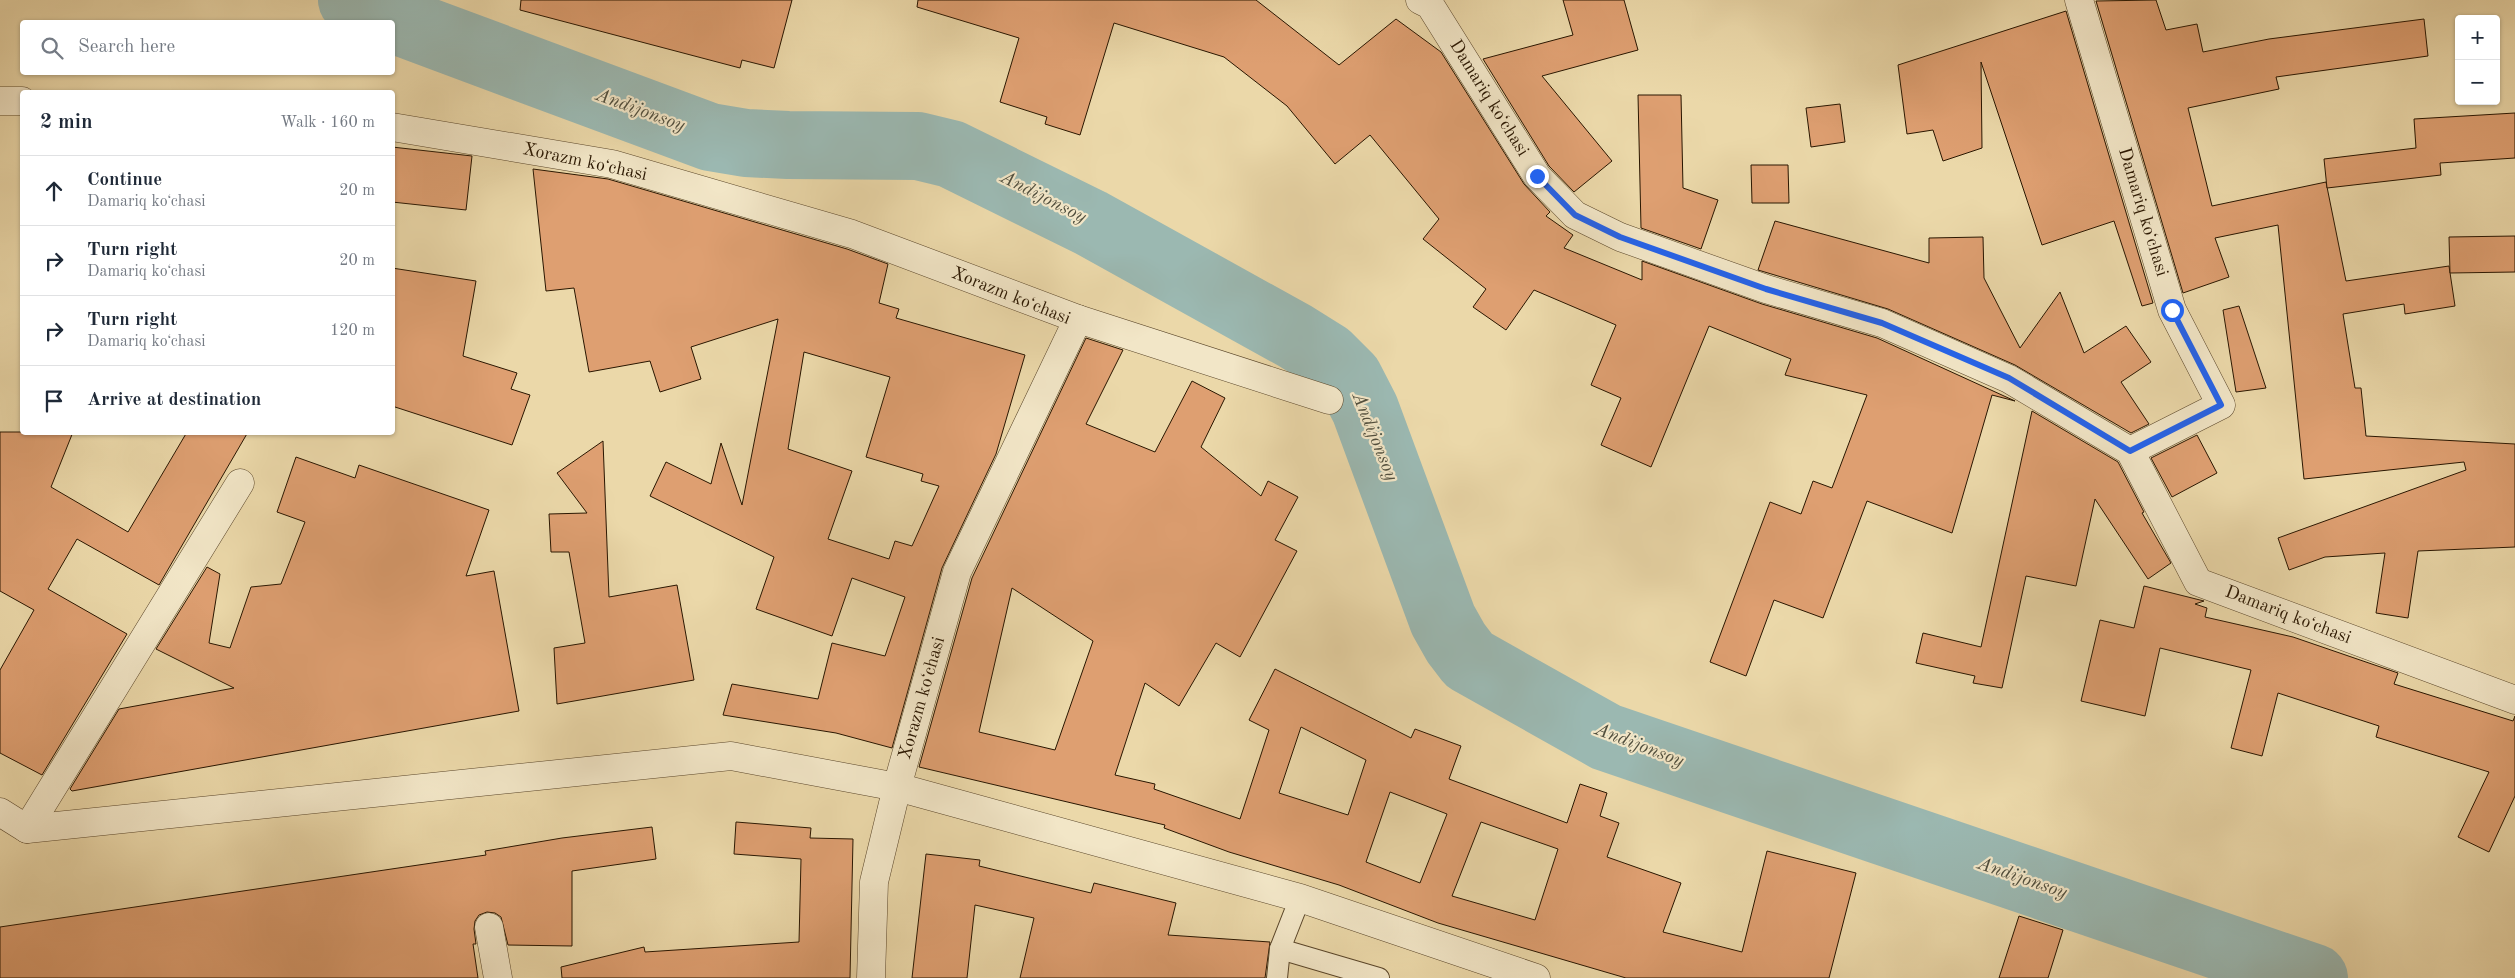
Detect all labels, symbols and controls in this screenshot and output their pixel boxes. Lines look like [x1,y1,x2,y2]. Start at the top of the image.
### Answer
map controls [2455,15,2500,105]
button: + [2455,15,2500,60]
search box [20,20,395,75]
icon: search [38,34,66,62]
street label: Damariq koʻchasi [1446,37,1532,160]
text: Search here [78,38,175,57]
button: − [2455,60,2500,105]
water label: Andijonsoy [592,86,687,136]
text: 2 min [40,112,93,133]
text: Walk · 160 m [280,115,375,131]
street label: Xorazm koʻchasi [521,140,649,184]
street label: Damariq koʻchasi [2115,146,2171,279]
route end [1526,165,1549,188]
water label: Andijonsoy [996,168,1089,228]
text: Continue [87,171,162,190]
icon: ahead [40,177,68,205]
text: 20 m [339,183,375,199]
text: Damariq koʻchasi [87,194,206,210]
text: Turn right [87,241,177,260]
icon: right [40,247,68,275]
text: 20 m [339,253,375,269]
text: Damariq koʻchasi [87,264,206,280]
street label: Xorazm koʻchasi [949,264,1073,328]
route start [2161,299,2184,322]
text: Turn right [87,311,177,330]
icon: right [40,317,68,345]
text: 120 m [330,323,375,339]
text: Damariq koʻchasi [87,334,206,350]
icon: arrive [40,387,68,415]
water label: Andijonsoy [1347,389,1400,484]
text: Arrive at destination [87,391,261,410]
street label: Damariq koʻchasi [2222,583,2354,647]
street label: Xorazm koʻchasi [896,635,948,761]
water label: Andijonsoy [1591,720,1686,772]
water label: Andijonsoy [1974,854,2070,903]

